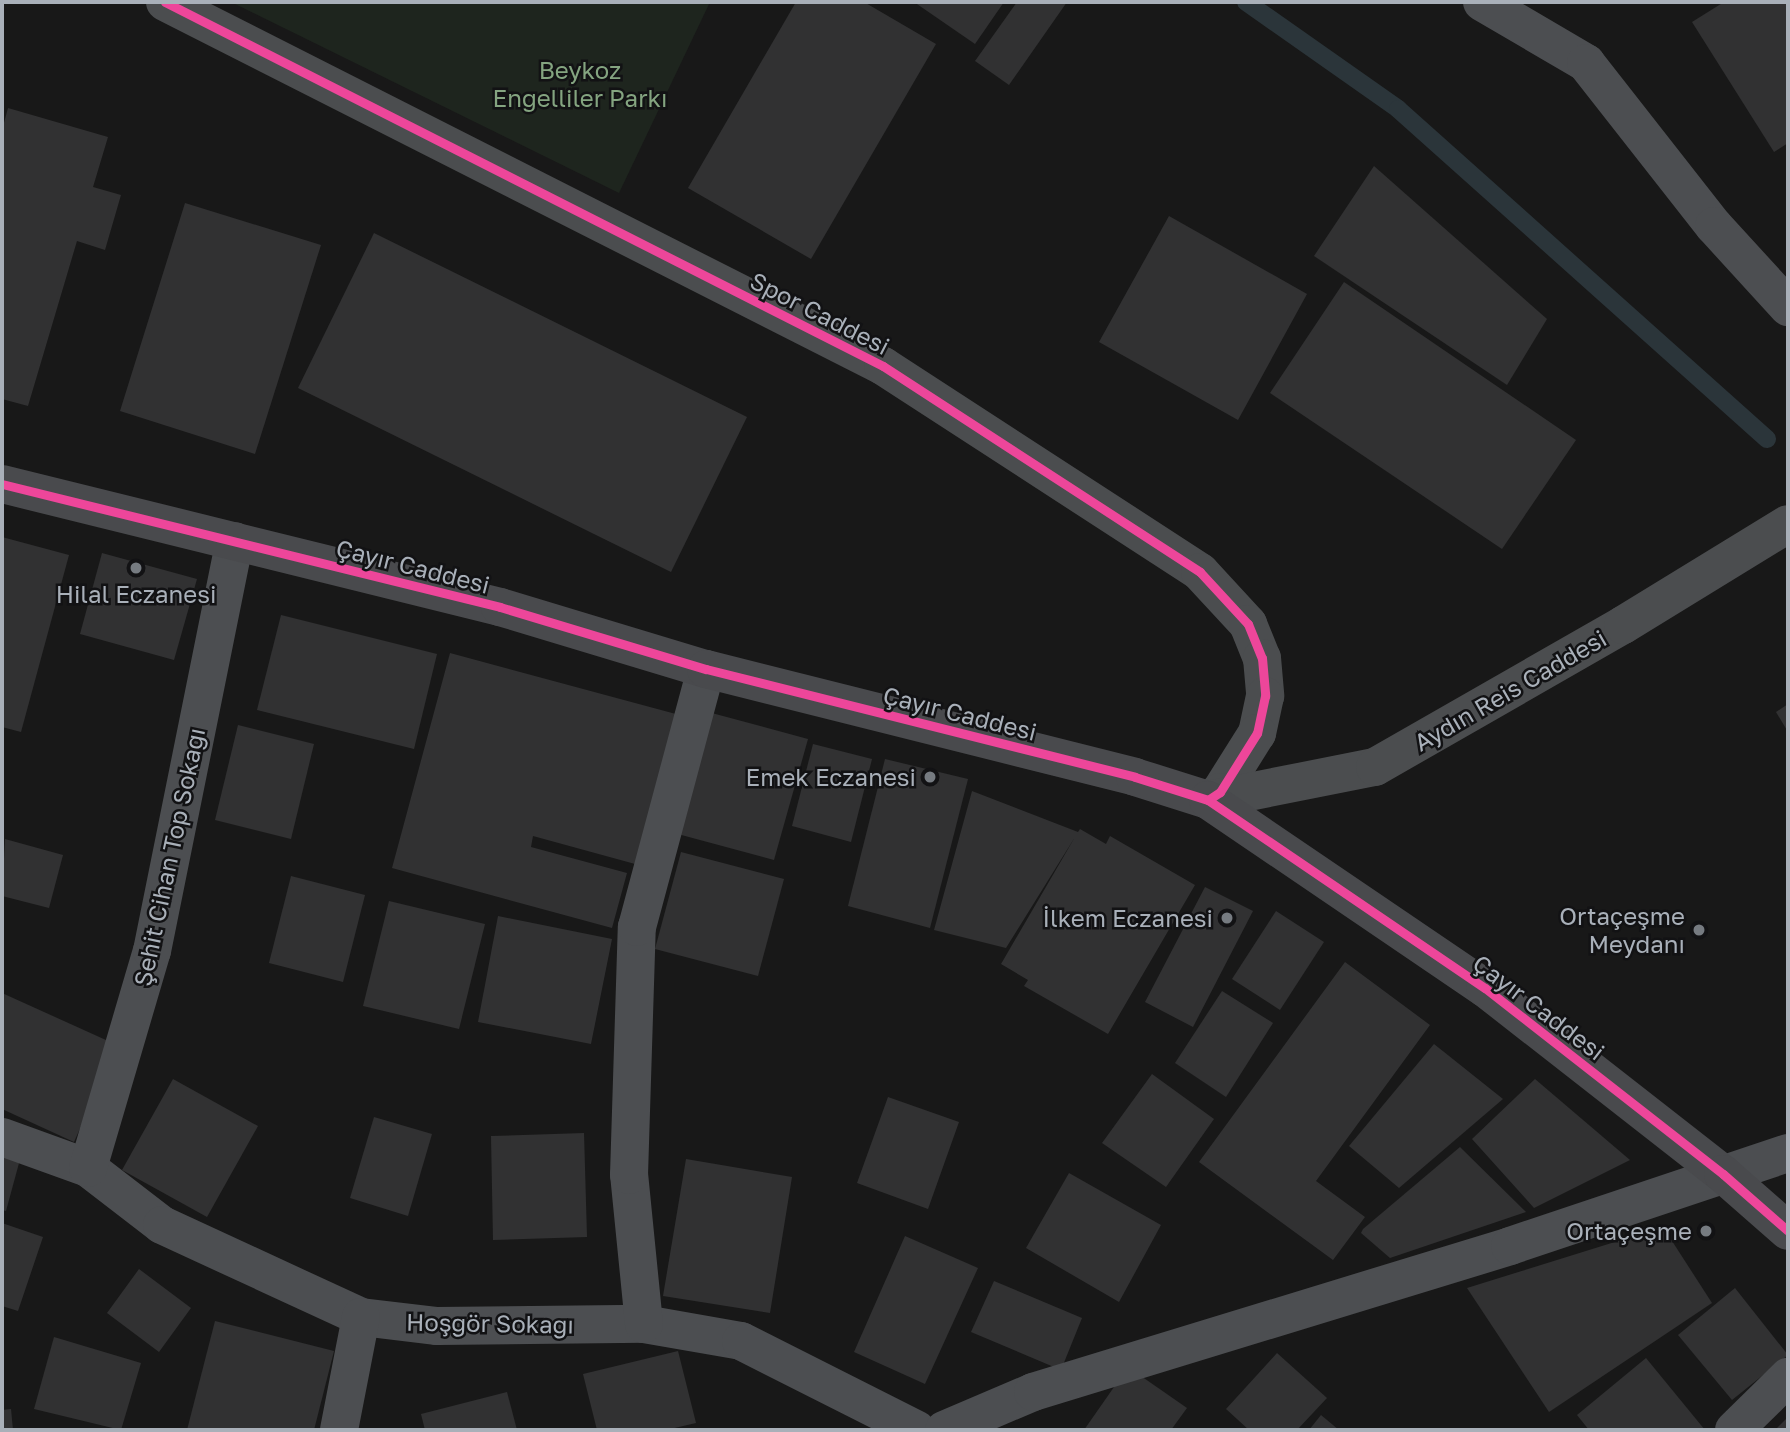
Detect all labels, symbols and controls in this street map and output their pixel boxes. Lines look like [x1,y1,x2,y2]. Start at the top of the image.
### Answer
park label: Beykoz Engelliler Parkı [493,56,667,112]
street label: Spor Caddesi [746,266,894,360]
street label: Çayır Caddesi [333,533,493,599]
marker: Hilal Eczanesi [128,560,144,576]
place label: Hilal Eczanesi [56,580,216,608]
street label: Aydın Reis Caddesi [1409,623,1611,757]
street label: Çayır Caddesi [880,680,1040,746]
street label: Şehit Cihan Top Sokağı [128,725,210,989]
place label: Emek Eczanesi [746,763,916,791]
marker: Emek Eczanesi [922,769,938,785]
place label: Ortaçeşme Meydanı [1559,902,1685,958]
place label: İlkem Eczanesi [1042,904,1213,932]
marker: İlkem Eczanesi [1219,910,1235,926]
marker: Ortaçeşme Meydanı [1691,922,1707,938]
street label: Çayır Caddesi [1468,948,1610,1066]
place label: Ortaçeşme [1566,1217,1692,1245]
marker: Ortaçeşme [1698,1223,1714,1239]
street label: Hoşgör Sokağı [406,1307,574,1339]

